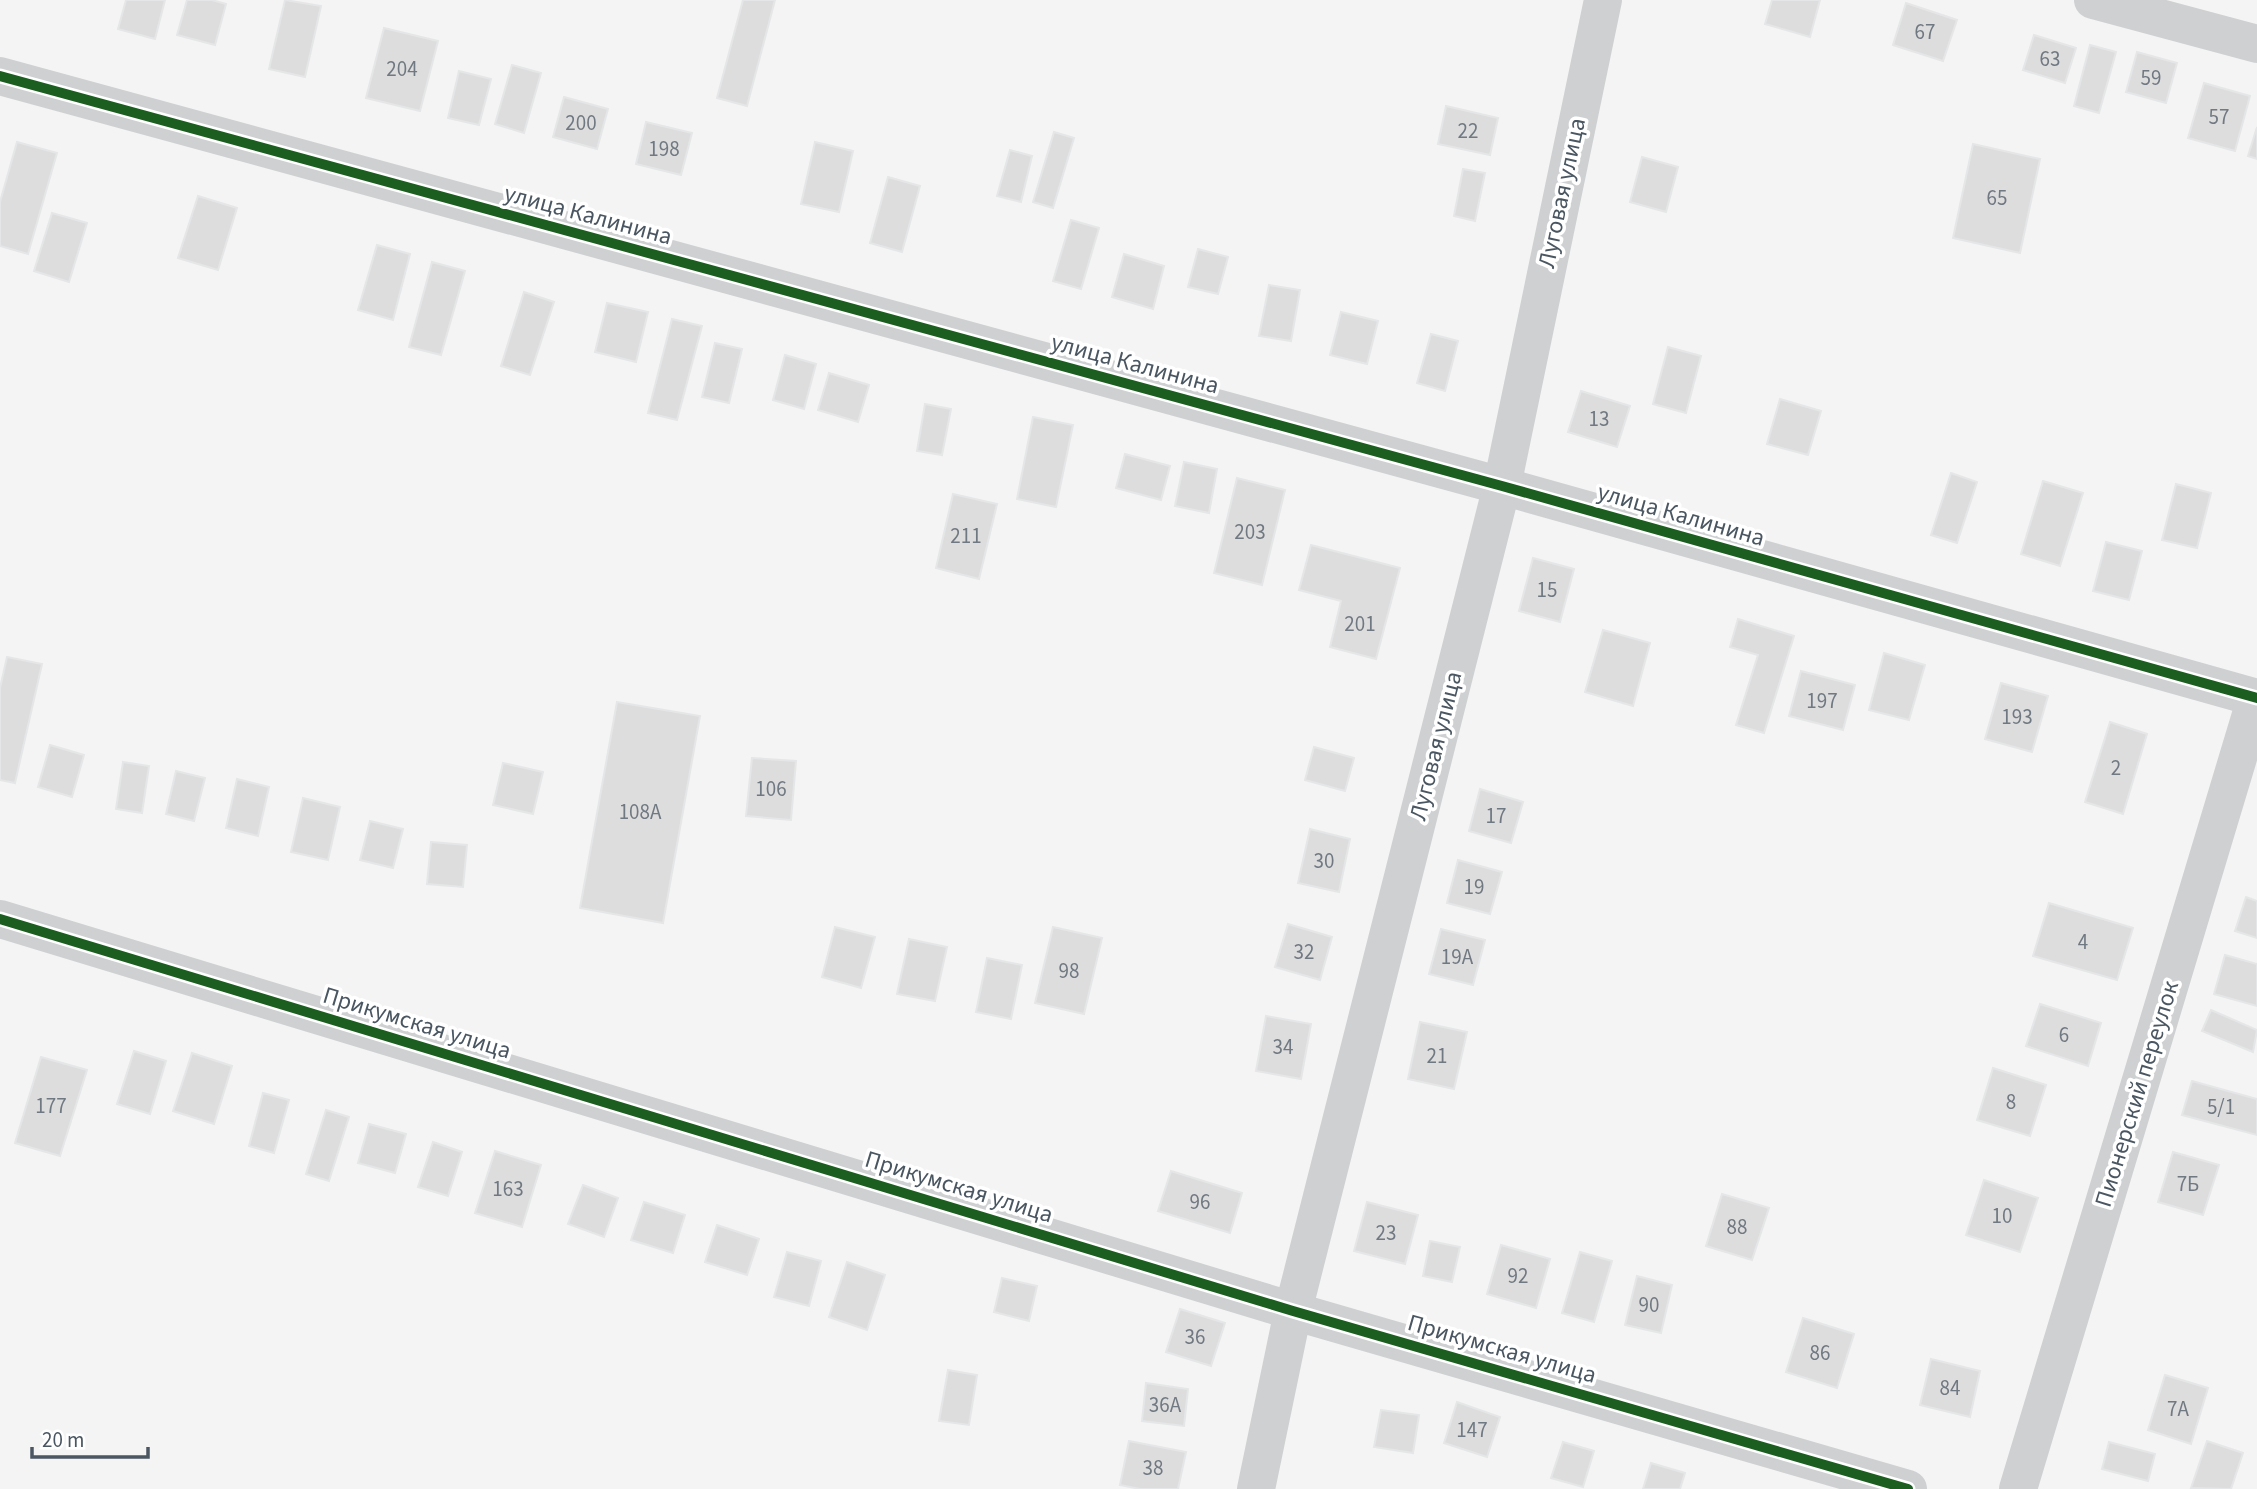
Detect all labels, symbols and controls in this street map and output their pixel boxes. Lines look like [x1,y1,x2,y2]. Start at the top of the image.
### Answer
house number: 67 [1915,17,1935,47]
house number: 63 [2040,44,2060,74]
house number: 204 [386,54,418,84]
house number: 59 [2141,63,2161,93]
house number: 57 [2209,102,2229,132]
house number: 200 [565,108,597,138]
street label: Луговая улица [1529,115,1595,271]
house number: 22 [1458,116,1478,146]
house number: 198 [648,134,680,164]
street label: улица Калинина [500,176,676,254]
house number: 65 [1987,183,2007,213]
street label: улица Калинина [1047,325,1223,403]
house number: 13 [1589,404,1609,434]
street label: улица Калинина [1593,474,1769,556]
house number: 203 [1234,517,1266,547]
house number: 211 [950,521,982,551]
house number: 15 [1537,575,1557,605]
house number: 201 [1344,609,1376,639]
street label: Луговая улица [1401,668,1471,824]
house number: 197 [1806,686,1838,716]
house number: 193 [2001,702,2033,732]
house number: 2 [2111,753,2121,783]
house number: 106 [755,774,787,804]
house number: 108А [619,797,662,827]
house number: 17 [1486,801,1506,831]
house number: 30 [1314,846,1334,876]
house number: 19 [1464,872,1484,902]
house number: 4 [2078,927,2088,957]
house number: 32 [1294,937,1314,967]
house number: 19А [1441,942,1474,972]
house number: 98 [1059,956,1079,986]
street label: Пионерский переулок [2086,977,2188,1211]
street label: Прикумская улица [319,978,515,1068]
house number: 6 [2059,1020,2069,1050]
house number: 34 [1273,1032,1293,1062]
house number: 21 [1427,1041,1447,1071]
house number: 8 [2006,1087,2016,1117]
house number: 177 [35,1091,67,1121]
house number: 5/1 [2207,1092,2235,1122]
street label: Прикумская улица [861,1142,1057,1232]
house number: 7Б [2177,1169,2199,1199]
house number: 163 [492,1174,524,1204]
house number: 96 [1190,1187,1210,1217]
house number: 10 [1992,1201,2012,1231]
house number: 88 [1727,1212,1747,1242]
house number: 23 [1376,1218,1396,1248]
house number: 92 [1508,1261,1528,1291]
house number: 90 [1639,1290,1659,1320]
street label: Прикумская улица [1403,1305,1601,1393]
house number: 36 [1185,1322,1205,1352]
house number: 86 [1810,1338,1830,1368]
house number: 84 [1940,1373,1960,1403]
house number: 36А [1149,1390,1182,1420]
house number: 7А [2167,1394,2189,1424]
house number: 147 [1456,1415,1488,1445]
scale bar [32,1416,147,1460]
text: 20 m [42,1425,84,1455]
house number: 38 [1143,1453,1163,1483]

